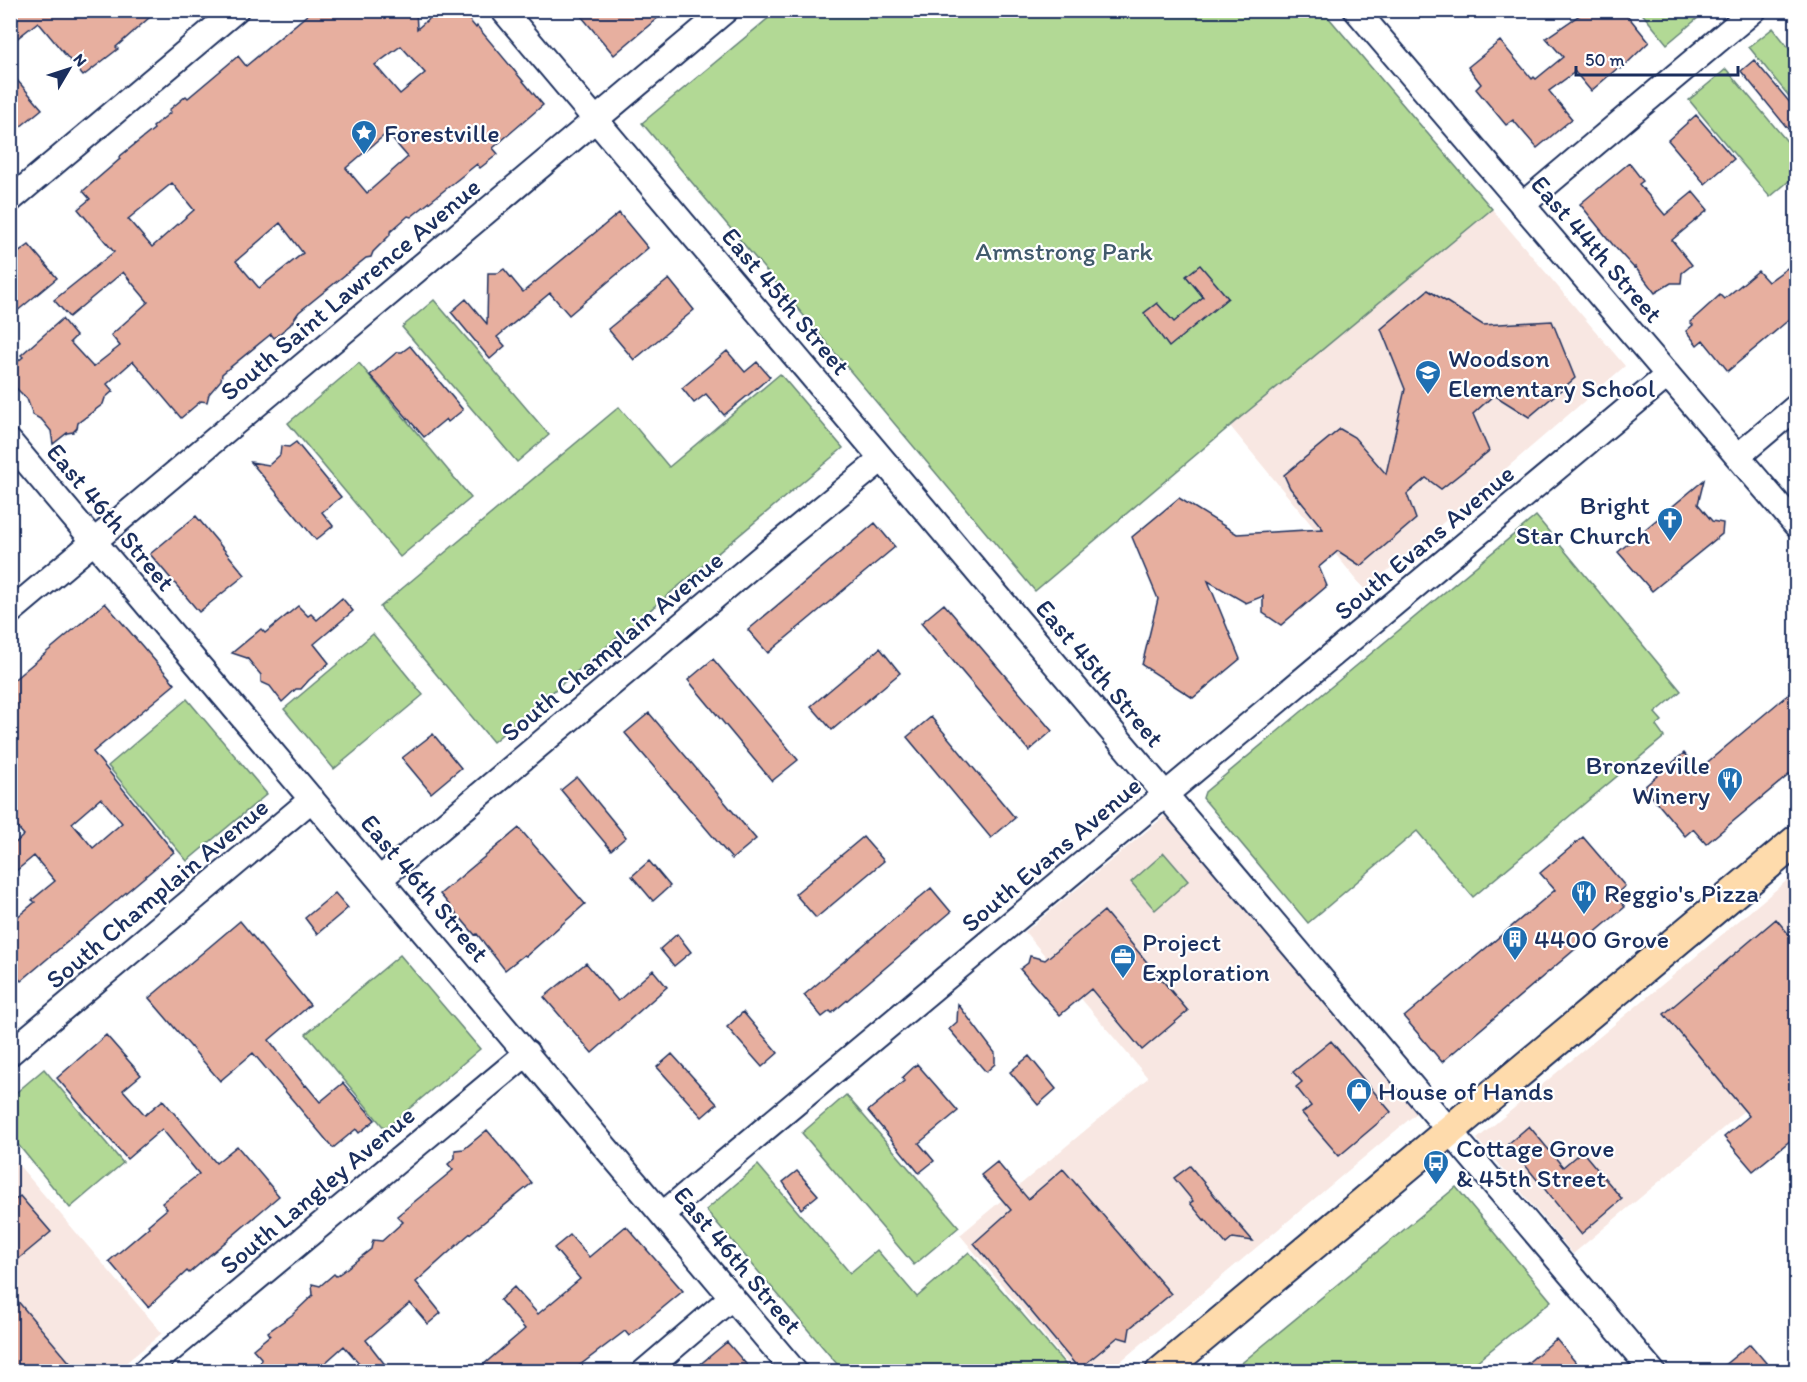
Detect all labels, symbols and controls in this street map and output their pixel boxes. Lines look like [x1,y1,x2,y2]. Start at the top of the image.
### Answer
north arrow [39,39,99,99]
scale bar [1576,39,1738,77]
text: 50 m [1585,49,1625,71]
text: N [69,50,91,70]
place label: Forestville [384,117,500,149]
place icon: Forestville [349,118,379,156]
street label: East 44th Street [1524,169,1670,330]
street label: South Saint Lawrence Avenue [213,171,487,407]
street label: East 45th Street [715,221,857,382]
park label: Armstrong Park [975,235,1153,267]
place label: Woodson Elementary School [1448,342,1655,404]
school or university icon: Woodson Elementary School [1413,358,1443,396]
street label: East 46th Street [40,437,182,598]
street label: South Evans Avenue [1327,457,1521,627]
place label: Bright Star Church [1516,489,1650,551]
church icon: Bright Star Church [1655,505,1685,543]
street label: South Champlain Avenue [494,544,730,748]
street label: East 45th Street [1029,593,1171,754]
place label: Bronzeville Winery [1586,749,1710,811]
restaurant icon: Bronzeville Winery [1715,765,1745,803]
street label: South Evans Avenue [954,769,1148,939]
street label: South Champlain Avenue [39,791,275,995]
street label: East 46th Street [354,808,496,969]
place label: Reggio's Pizza [1604,877,1759,909]
restaurant icon: Reggio's Pizza [1569,878,1599,916]
place label: 4400 Grove [1534,923,1669,955]
building icon: 4400 Grove [1500,924,1530,962]
place label: Project Exploration [1142,926,1270,988]
office icon: Project Exploration [1108,942,1138,980]
place label: House of Hands [1378,1075,1554,1107]
shop icon: House of Hands [1344,1076,1374,1114]
street label: South Langley Avenue [213,1099,421,1281]
place label: Cottage Grove & 45th Street [1456,1132,1615,1194]
bus stop icon: Cottage Grove & 45th Street [1421,1148,1451,1186]
street label: East 46th Street [667,1180,809,1341]

